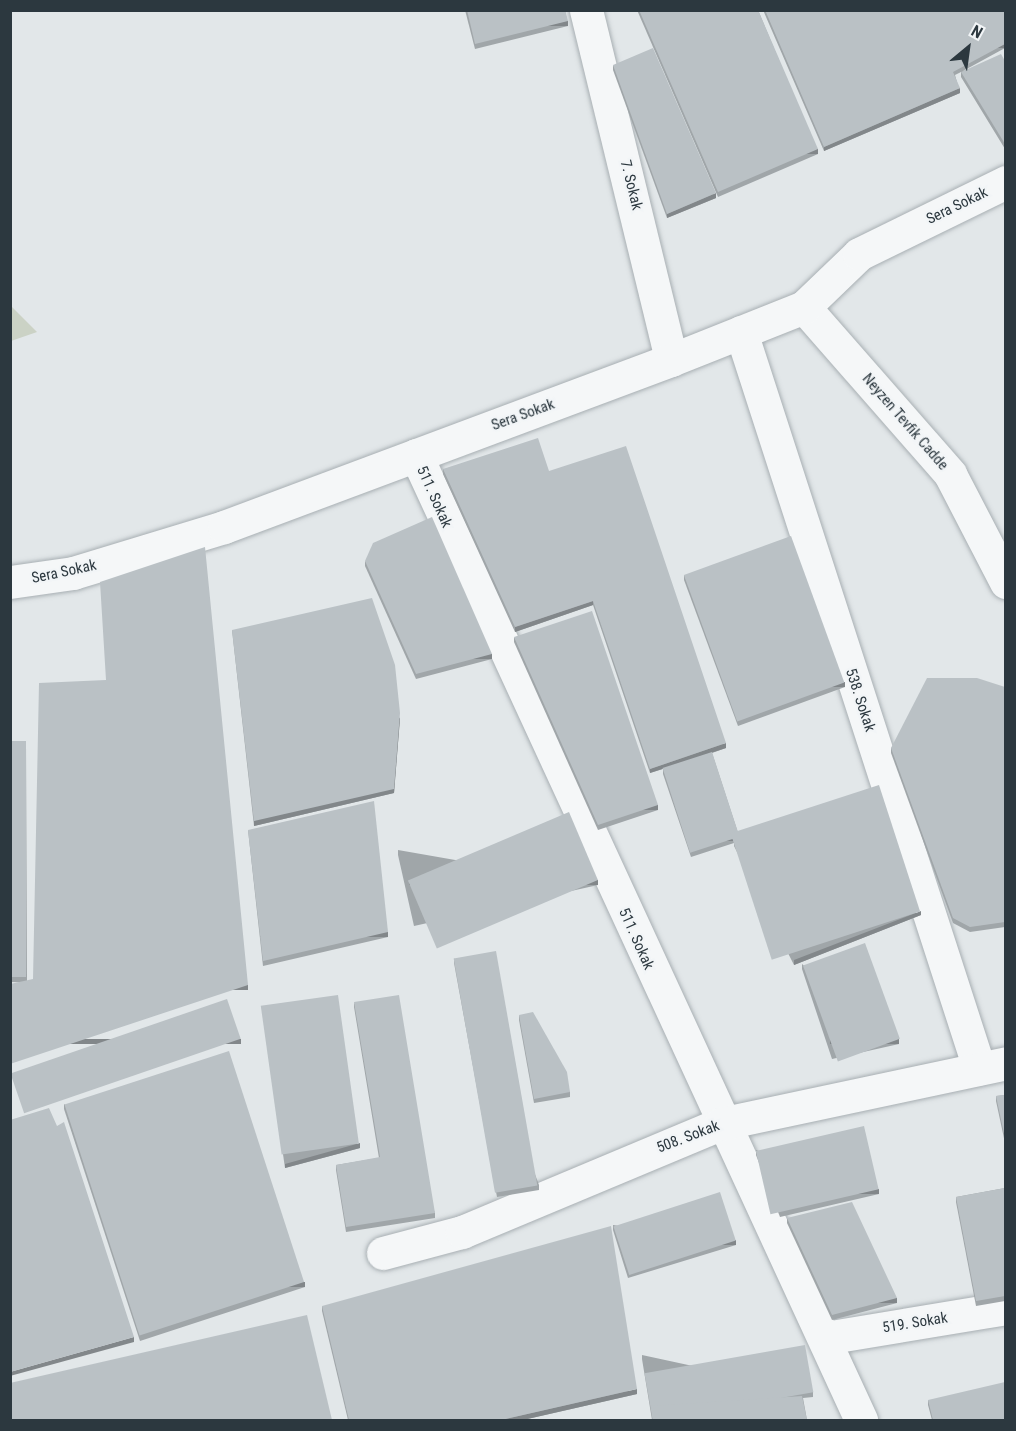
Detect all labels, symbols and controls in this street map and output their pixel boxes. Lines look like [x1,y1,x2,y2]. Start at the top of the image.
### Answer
north arrow [938,18,998,78]
text: N [968,21,986,42]
street label: 7. Sokak [616,158,646,212]
street label: Sera Sokak [924,184,990,228]
street label: Neyzen Tevfik Cadde [858,370,952,474]
street label: Sera Sokak [489,395,557,435]
street label: 511. Sokak [412,463,456,531]
street label: Sera Sokak [30,556,98,588]
street label: 538. Sokak [841,666,879,734]
street label: 511. Sokak [614,905,658,973]
street label: 508. Sokak [654,1117,722,1157]
street label: 519. Sokak [881,1309,949,1337]

